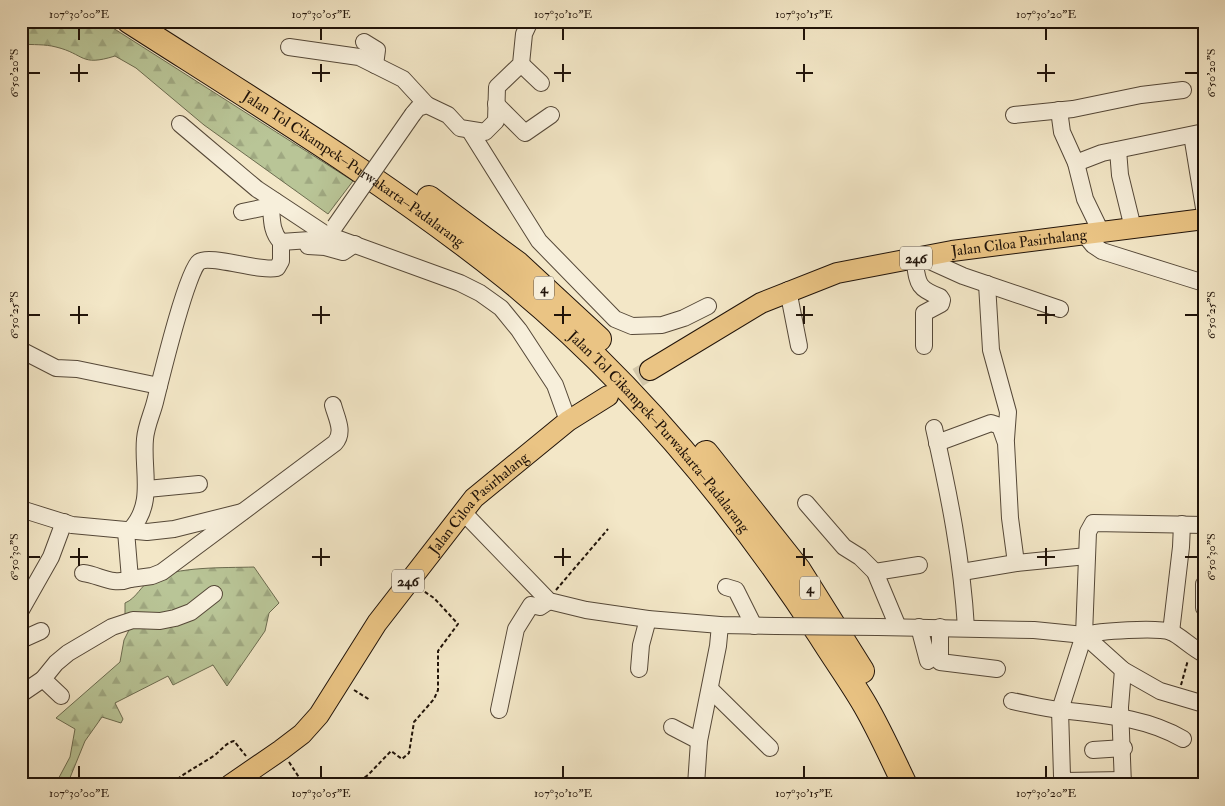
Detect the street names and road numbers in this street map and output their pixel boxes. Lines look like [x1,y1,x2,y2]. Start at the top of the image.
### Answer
street label: Jalan Tol Cikampek–Purwakarta–Padalarang [237,86,469,252]
street label: Jalan Ciloa Pasirhalang [949,225,1089,262]
road number: 246 [900,247,932,270]
road number: 4 [534,276,554,300]
street label: Jalan Tol Cikampek–Purwakarta–Padalarang [562,326,754,537]
street label: Jalan Ciloa Pasirhalang [424,448,533,560]
road number: 246 [392,570,424,592]
road number: 4 [800,576,820,600]

